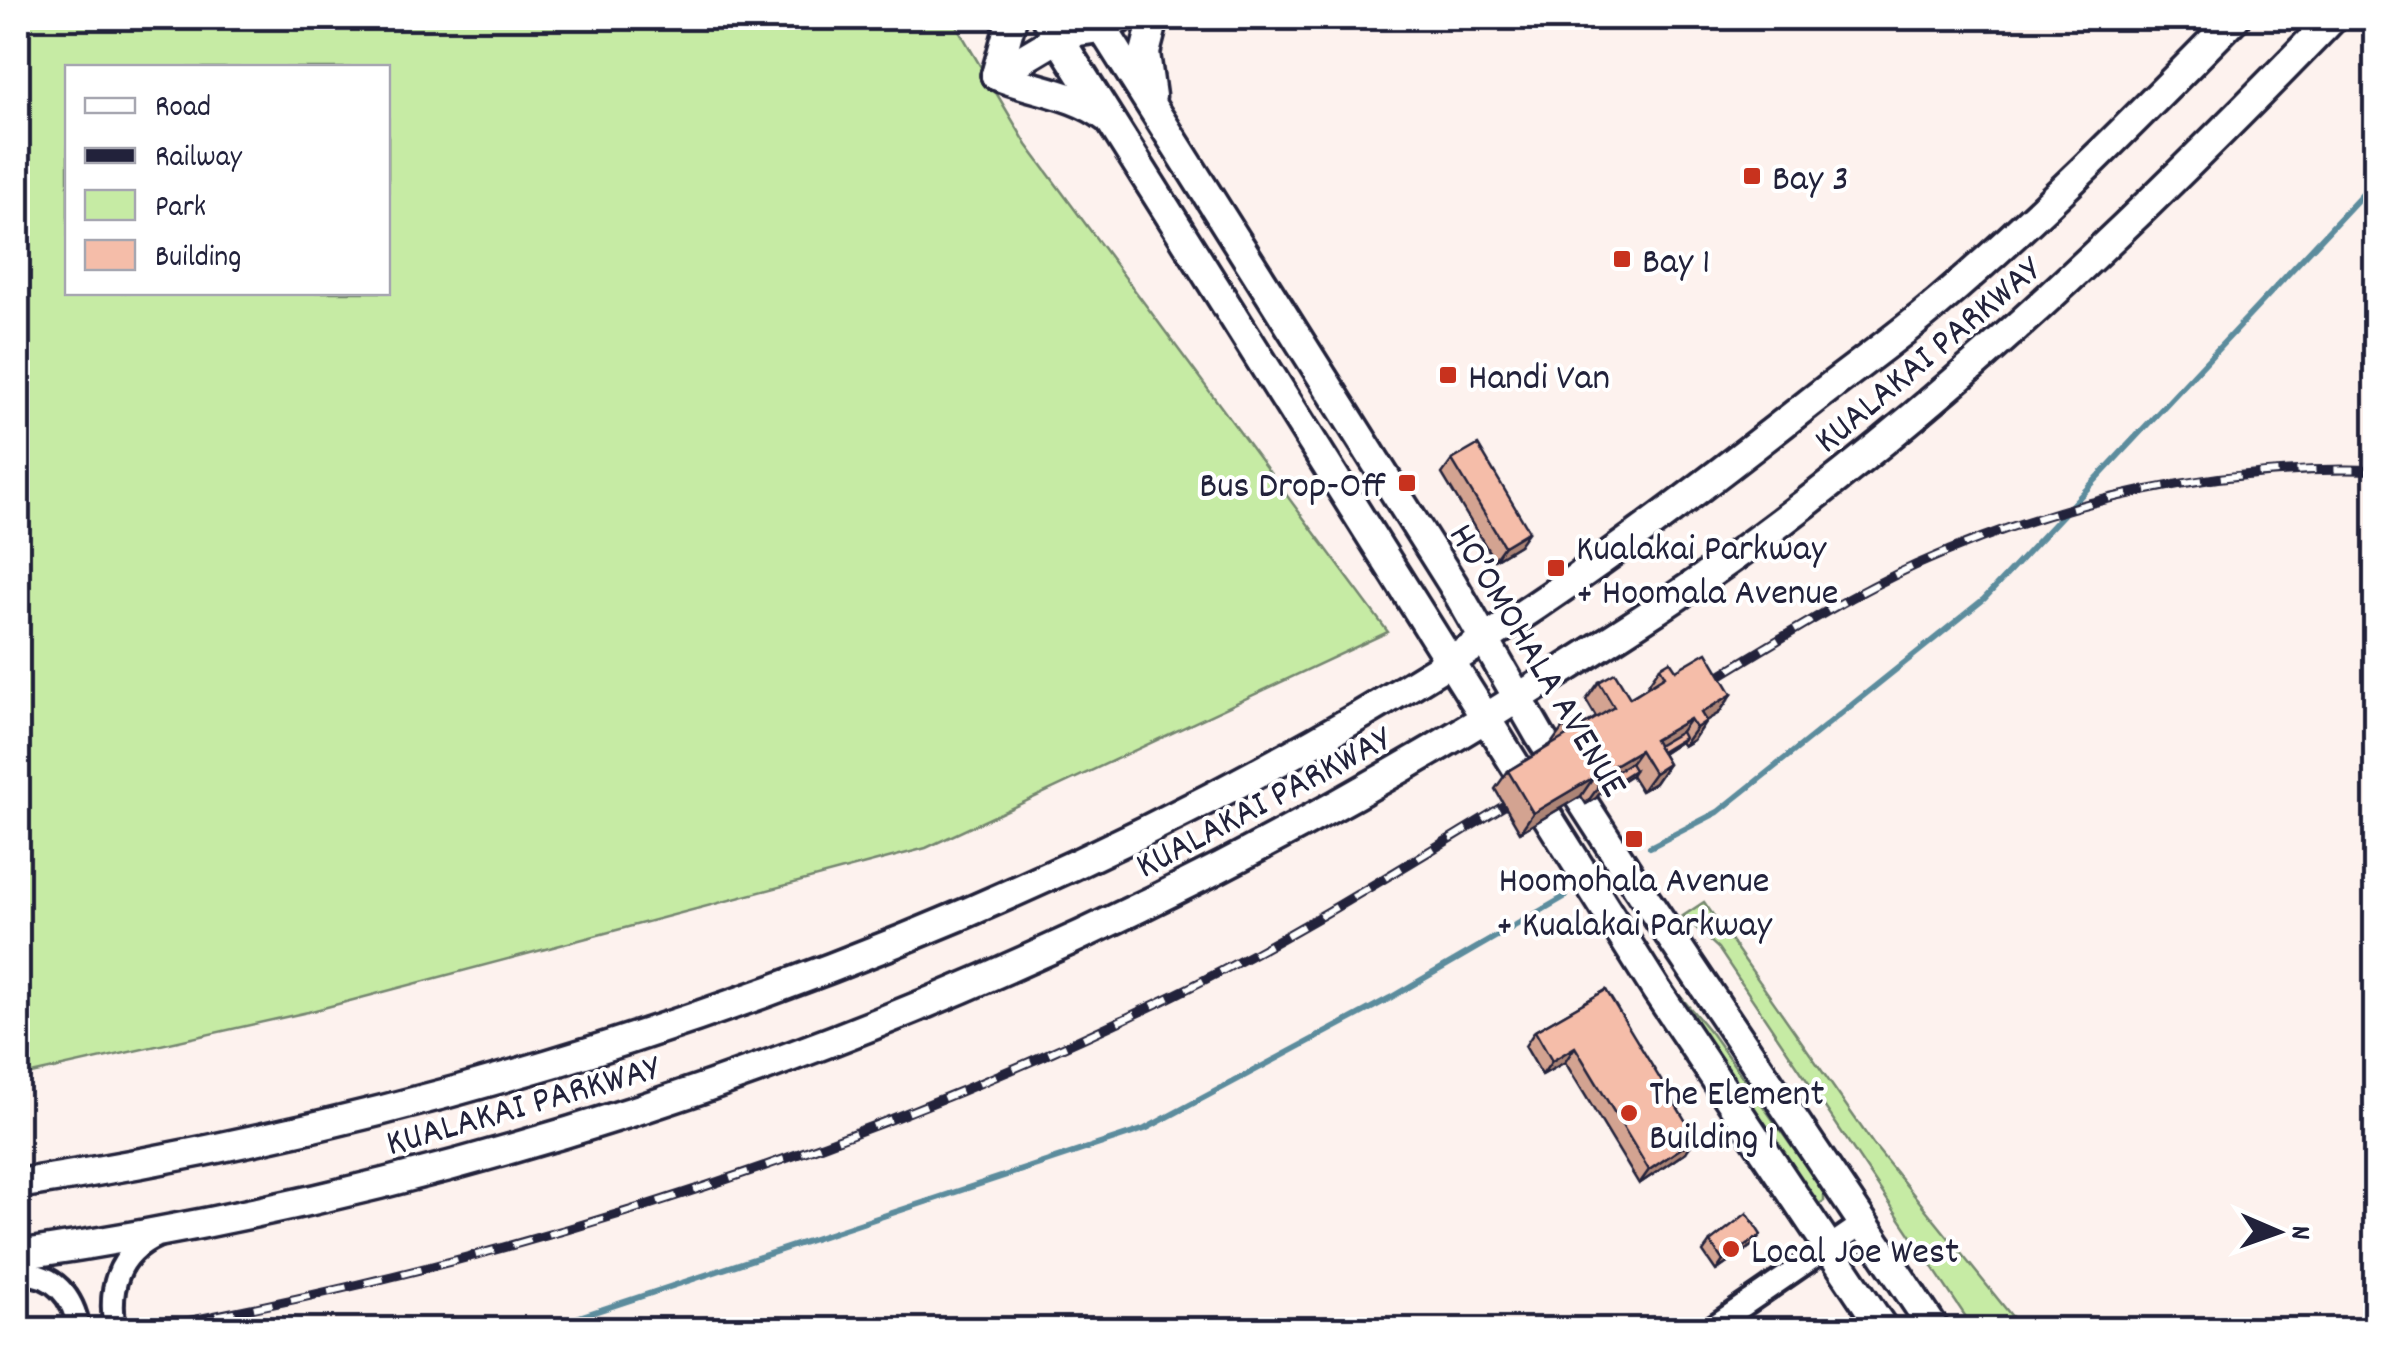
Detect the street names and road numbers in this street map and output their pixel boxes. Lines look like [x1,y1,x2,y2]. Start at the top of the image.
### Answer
street label: KUALAKAI PARKWAY [1804,245,2056,469]
street label: HO’OMOHALA AVENUE [1432,515,1639,809]
street label: KUALAKAI PARKWAY [1127,714,1403,895]
street label: KUALAKAI PARKWAY [380,1043,668,1174]

